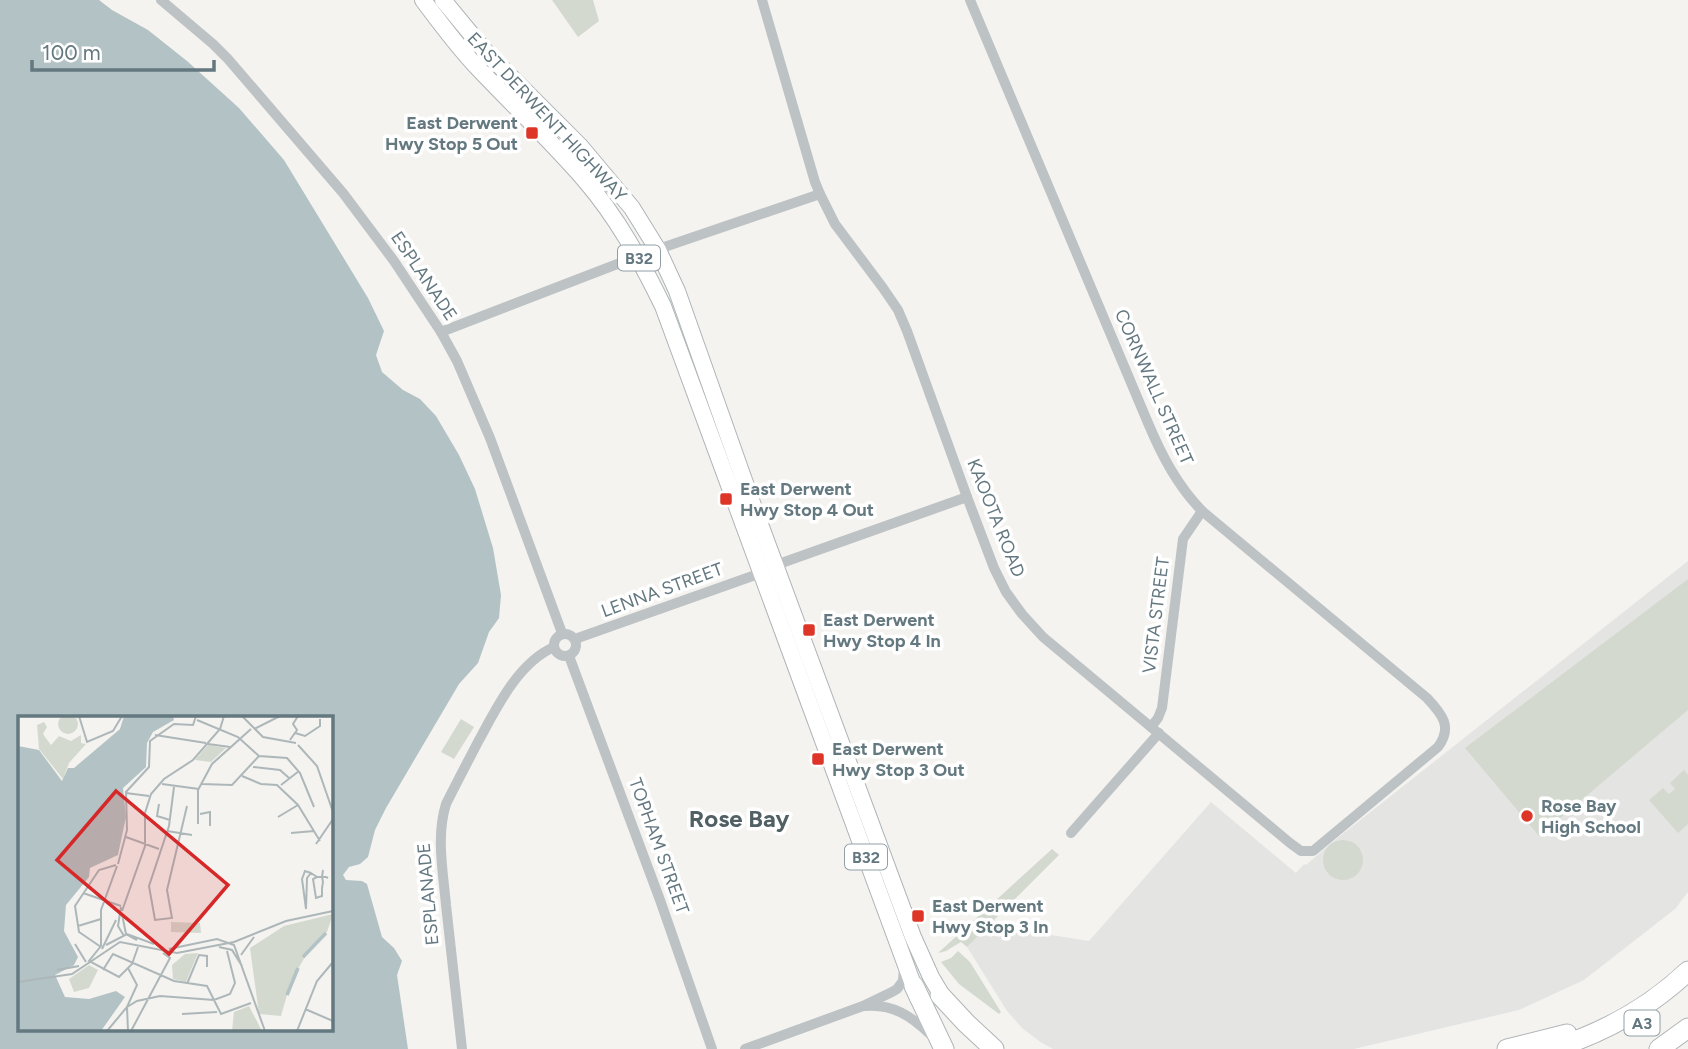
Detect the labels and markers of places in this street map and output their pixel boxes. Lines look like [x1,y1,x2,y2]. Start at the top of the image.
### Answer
place label: East Derwent Hwy Stop 5 Out [385,112,518,155]
marker: East Derwent Hwy Stop 5 Out [524,125,540,141]
place label: East Derwent Hwy Stop 4 Out [740,478,874,521]
marker: East Derwent Hwy Stop 4 Out [718,491,734,507]
place label: East Derwent Hwy Stop 4 In [823,609,941,652]
marker: East Derwent Hwy Stop 4 In [801,622,817,638]
place label: East Derwent Hwy Stop 3 Out [832,738,965,781]
marker: East Derwent Hwy Stop 3 Out [810,751,826,767]
place label: Rose Bay High School [1541,795,1641,838]
marker: Rose Bay High School [1519,808,1535,824]
place label: East Derwent Hwy Stop 3 In [932,895,1048,938]
marker: East Derwent Hwy Stop 3 In [910,908,926,924]

